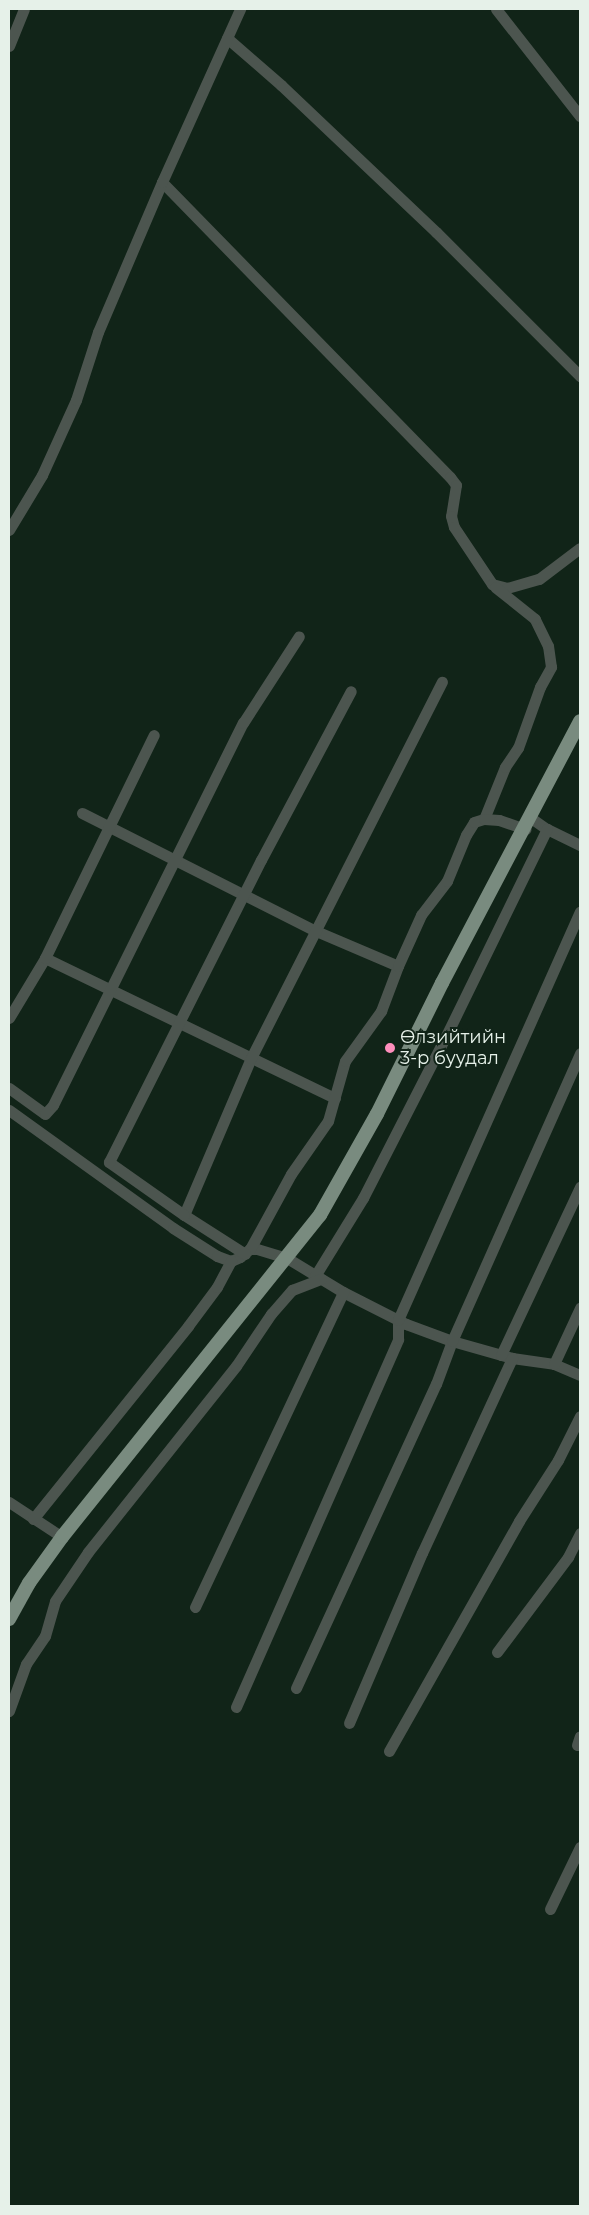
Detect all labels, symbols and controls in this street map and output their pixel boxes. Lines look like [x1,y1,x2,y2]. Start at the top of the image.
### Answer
place label: Өлзийтийн 3-р буудал [400,1027,506,1070]
marker: Өлзийтийн 3-р буудал [384,1042,396,1054]

